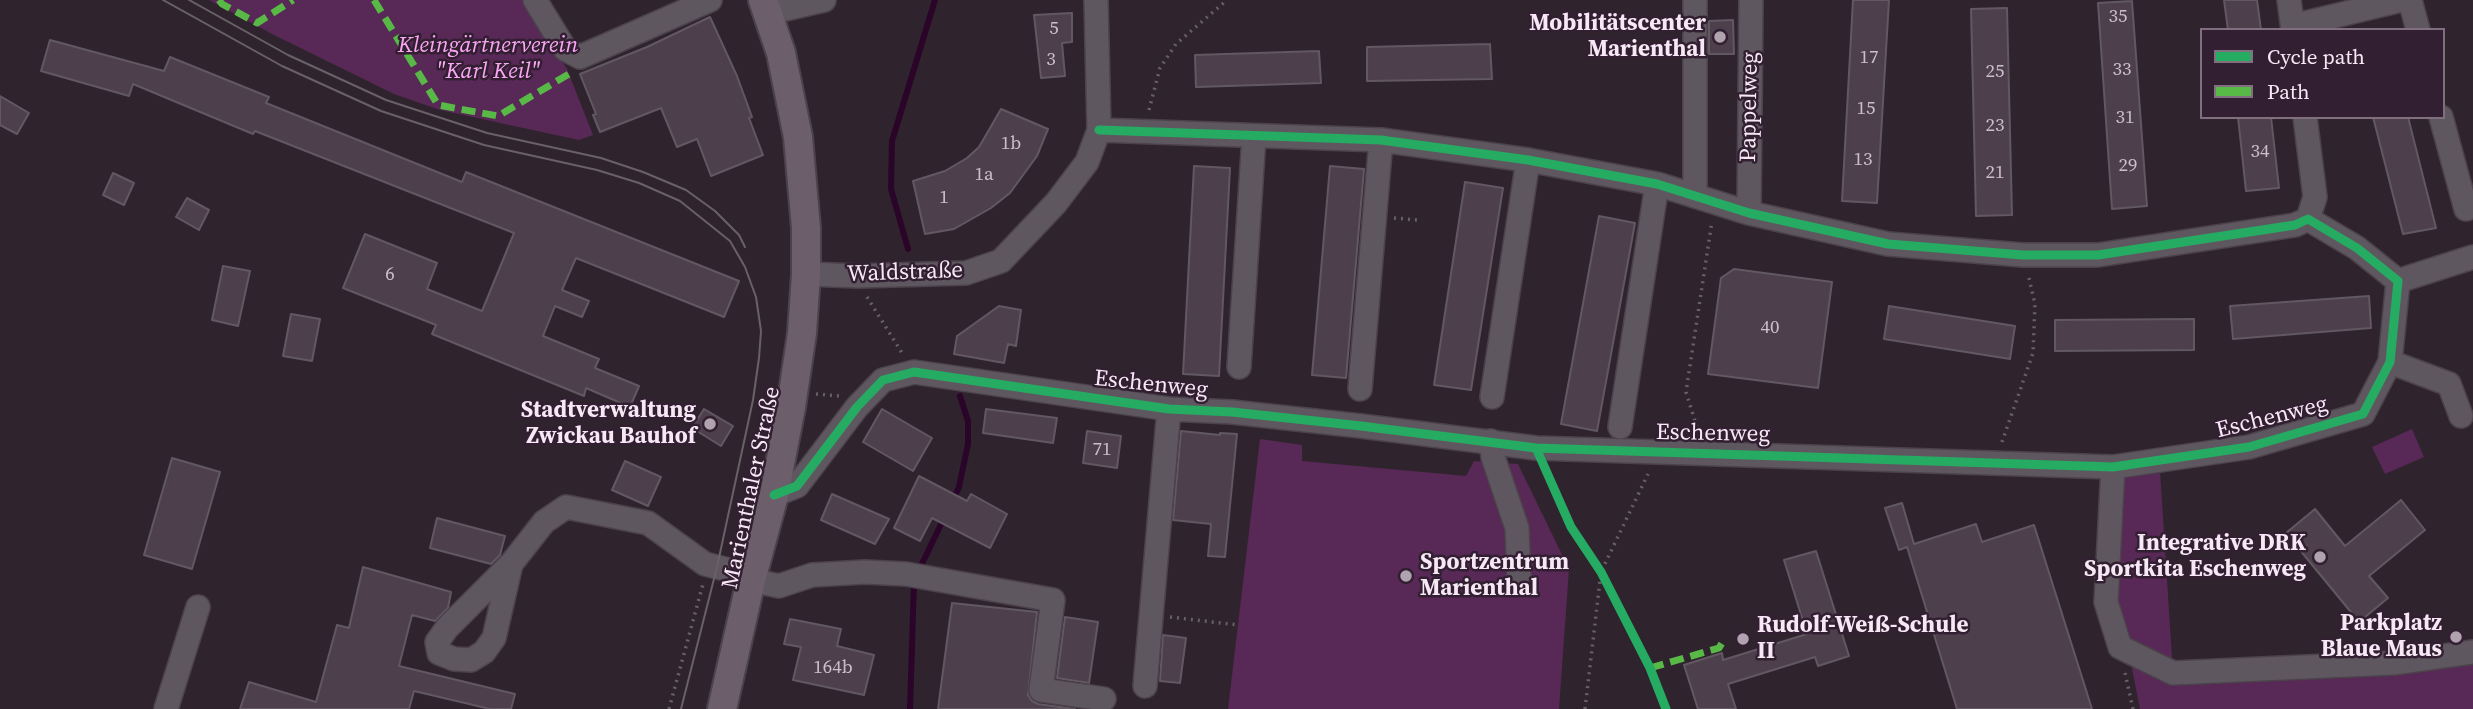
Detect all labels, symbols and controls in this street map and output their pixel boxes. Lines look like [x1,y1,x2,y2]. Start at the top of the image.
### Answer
house number: 35 [2109,6,2127,28]
place label: Mobilitätscenter Marienthal [1529,10,1706,64]
house number: 5 [1049,18,1059,40]
legend [2200,28,2445,119]
marker: Mobilitätscenter Marienthal [1712,29,1728,45]
park label: Kleingärtnerverein "Karl Keil" [398,32,578,86]
text: Cycle path [2267,42,2365,71]
house number: 17 [1860,47,1878,69]
house number: 3 [1046,49,1056,71]
street label: Pappelweg [1735,52,1765,162]
house number: 33 [2113,59,2131,81]
house number: 25 [1986,61,2004,83]
text: Path [2267,77,2310,106]
house number: 15 [1857,98,1875,120]
house number: 31 [2116,107,2134,129]
house number: 23 [1986,115,2004,137]
house number: 1b [1001,133,1021,155]
house number: 34 [2251,141,2269,163]
house number: 13 [1854,149,1872,171]
house number: 29 [2119,155,2137,177]
house number: 21 [1986,162,2004,184]
house number: 1a [974,164,994,186]
house number: 1 [939,187,949,209]
street label: Waldstraße [847,257,963,289]
house number: 6 [385,264,395,286]
house number: 40 [1761,317,1779,339]
street label: Eschenweg [1093,365,1209,405]
street label: Marienthaler Straße [717,384,787,592]
street label: Eschenweg [2213,391,2331,445]
place label: Stadtverwaltung Zwickau Bauhof [521,397,696,451]
marker: Stadtverwaltung Zwickau Bauhof [702,416,718,432]
street label: Eschenweg [1656,419,1770,449]
house number: 71 [1093,439,1111,461]
place label: Integrative DRK Sportkita Eschenweg [2084,530,2306,584]
place label: Sportzentrum Marienthal [1420,549,1569,603]
marker: Integrative DRK Sportkita Eschenweg [2312,549,2328,565]
marker: Sportzentrum Marienthal [1398,568,1414,584]
place label: Parkplatz Blaue Maus [2321,610,2442,664]
place label: Rudolf-Weiß-Schule II [1757,612,1969,666]
marker: Parkplatz Blaue Maus [2448,629,2464,645]
marker: Rudolf-Weiß-Schule II [1735,631,1751,647]
house number: 164b [813,657,853,679]

